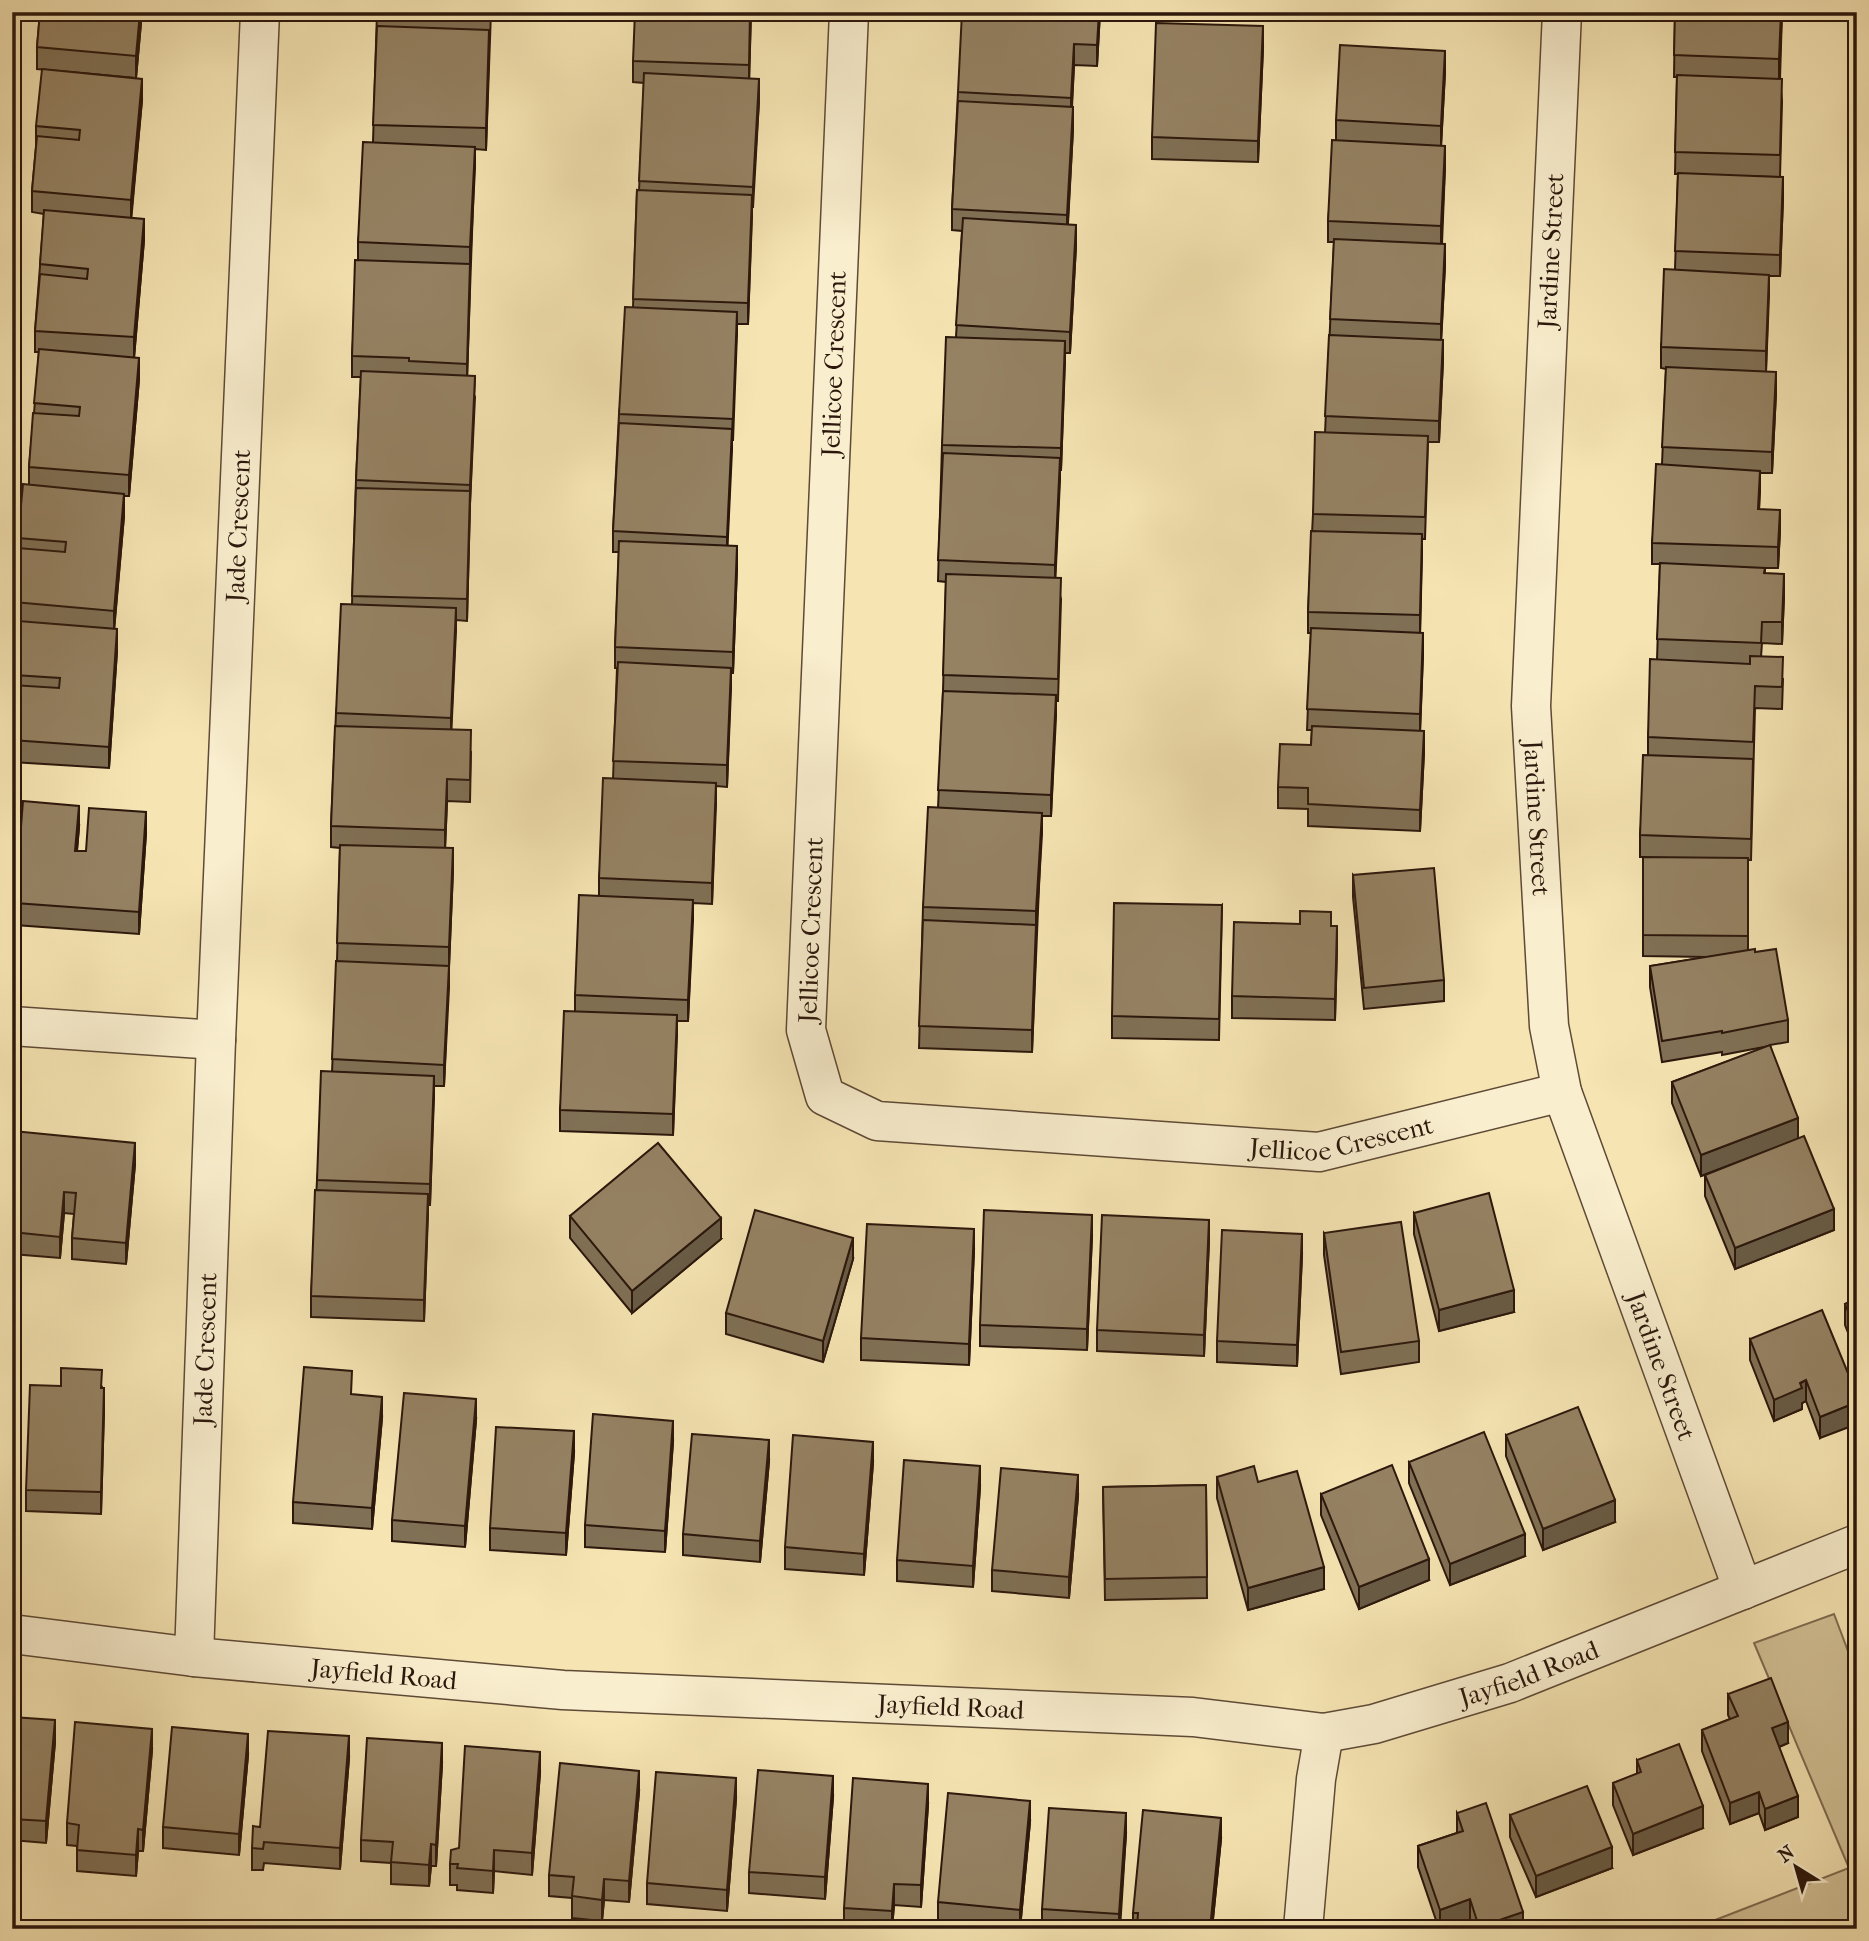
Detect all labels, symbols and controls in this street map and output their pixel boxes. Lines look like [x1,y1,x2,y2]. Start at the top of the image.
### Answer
street label: Jardine Street [1531,172,1571,332]
street label: Jellicoe Crescent [815,270,853,460]
street label: Jade Crescent [219,448,257,605]
street label: Jardine Street [1517,737,1557,898]
street label: Jellicoe Crescent [792,836,830,1026]
street label: Jellicoe Crescent [1247,1109,1437,1167]
street label: Jade Crescent [187,1271,223,1428]
street label: Jardine Street [1620,1286,1703,1445]
street label: Jayfield Road [1453,1633,1604,1714]
street label: Jayfield Road [307,1652,459,1696]
street label: Jayfield Road [875,1688,1025,1725]
north arrow [1760,1832,1830,1902]
text: N [1774,1841,1799,1867]

